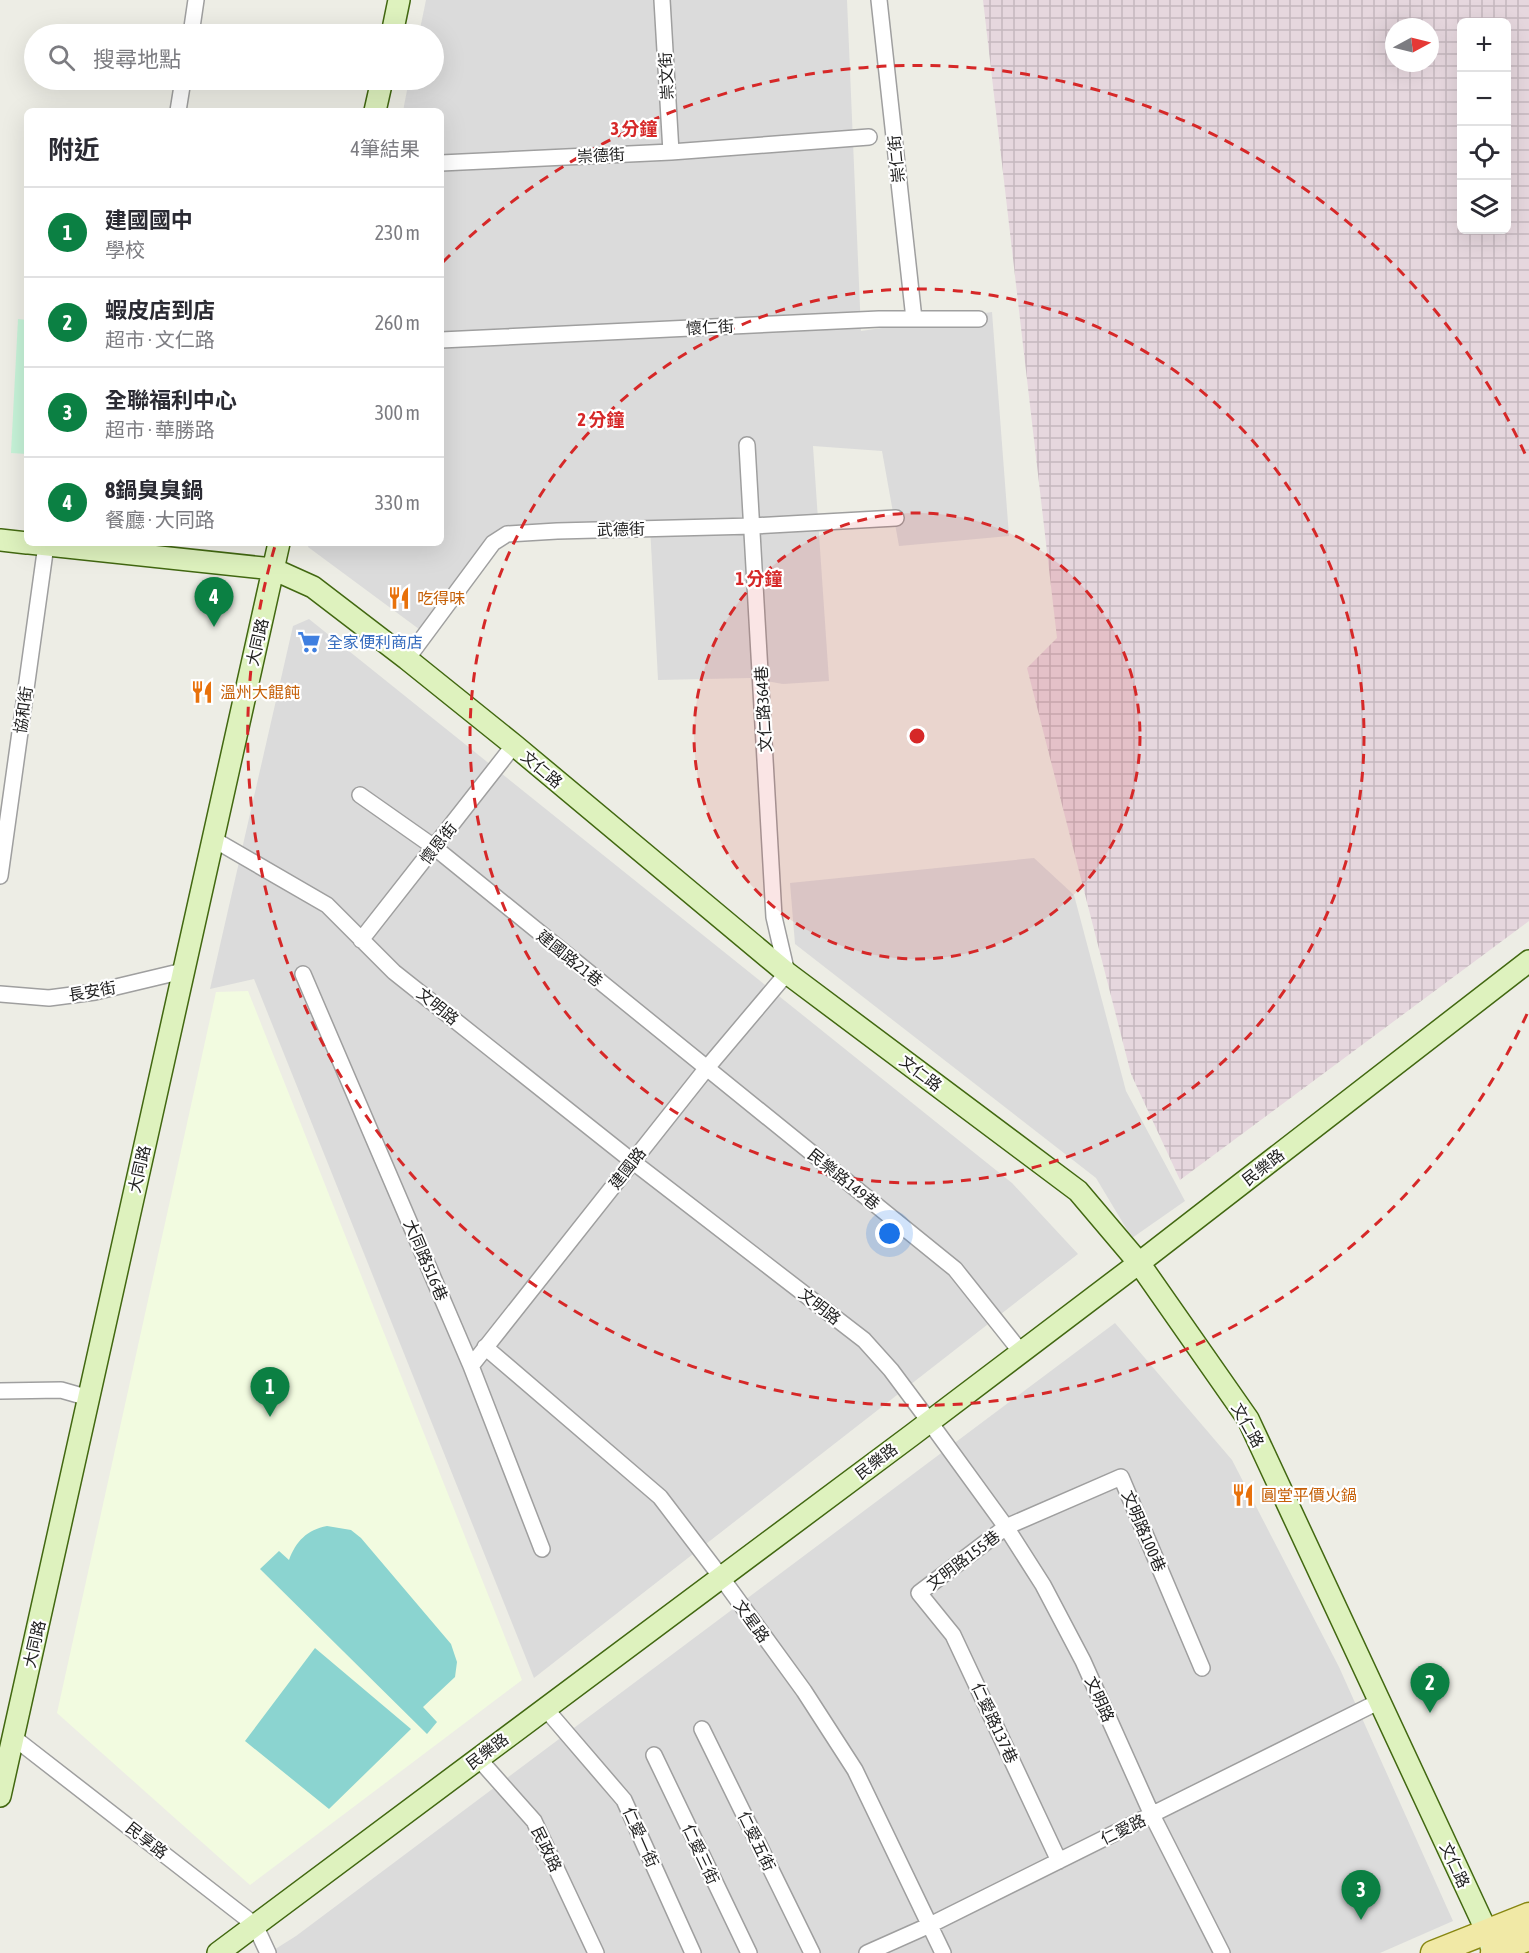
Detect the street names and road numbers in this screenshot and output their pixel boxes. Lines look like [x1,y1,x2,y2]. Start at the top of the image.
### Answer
street label: 崇文街 [656,52,676,100]
street label: 崇仁街 [885,134,907,184]
street label: 崇德街 [577,145,625,165]
street label: 懷仁街 [686,317,734,337]
street label: 武德街 [597,520,645,538]
street label: 大同路 [243,617,271,667]
street label: 文仁路364巷 [752,665,774,753]
street label: 協和街 [11,685,35,735]
street label: 文仁路 [518,747,566,791]
street label: 懷恩街 [416,819,460,867]
street label: 建國路21巷 [534,926,606,990]
street label: 長安街 [67,978,117,1004]
street label: 文明路 [414,984,462,1028]
street label: 文仁路 [896,1051,946,1095]
street label: 大同路 [125,1144,153,1194]
street label: 建國路 [605,1144,649,1192]
street label: 民樂路149巷 [805,1145,883,1213]
street label: 民樂路 [1239,1145,1287,1189]
street label: 大同路516巷 [401,1217,451,1303]
street label: 文明路 [796,1284,844,1328]
street label: 文仁路 [1228,1400,1268,1450]
street label: 民樂路 [851,1439,901,1483]
street label: 文明路100巷 [1119,1488,1169,1574]
street label: 文明路155巷 [923,1527,1003,1593]
street label: 文星路 [731,1596,773,1646]
street label: 大同路 [20,1619,48,1669]
street label: 文明路 [1082,1673,1118,1725]
street label: 仁愛路137巷 [969,1680,1021,1766]
street label: 民樂路 [462,1729,512,1773]
street label: 仁愛一街 [620,1804,662,1870]
street label: 仁愛五街 [735,1808,779,1874]
street label: 仁愛路 [1097,1810,1149,1848]
street label: 民享路 [123,1818,171,1862]
street label: 仁愛三街 [679,1821,723,1887]
street label: 民政路 [528,1823,566,1875]
street label: 文仁路 [1437,1839,1473,1891]

